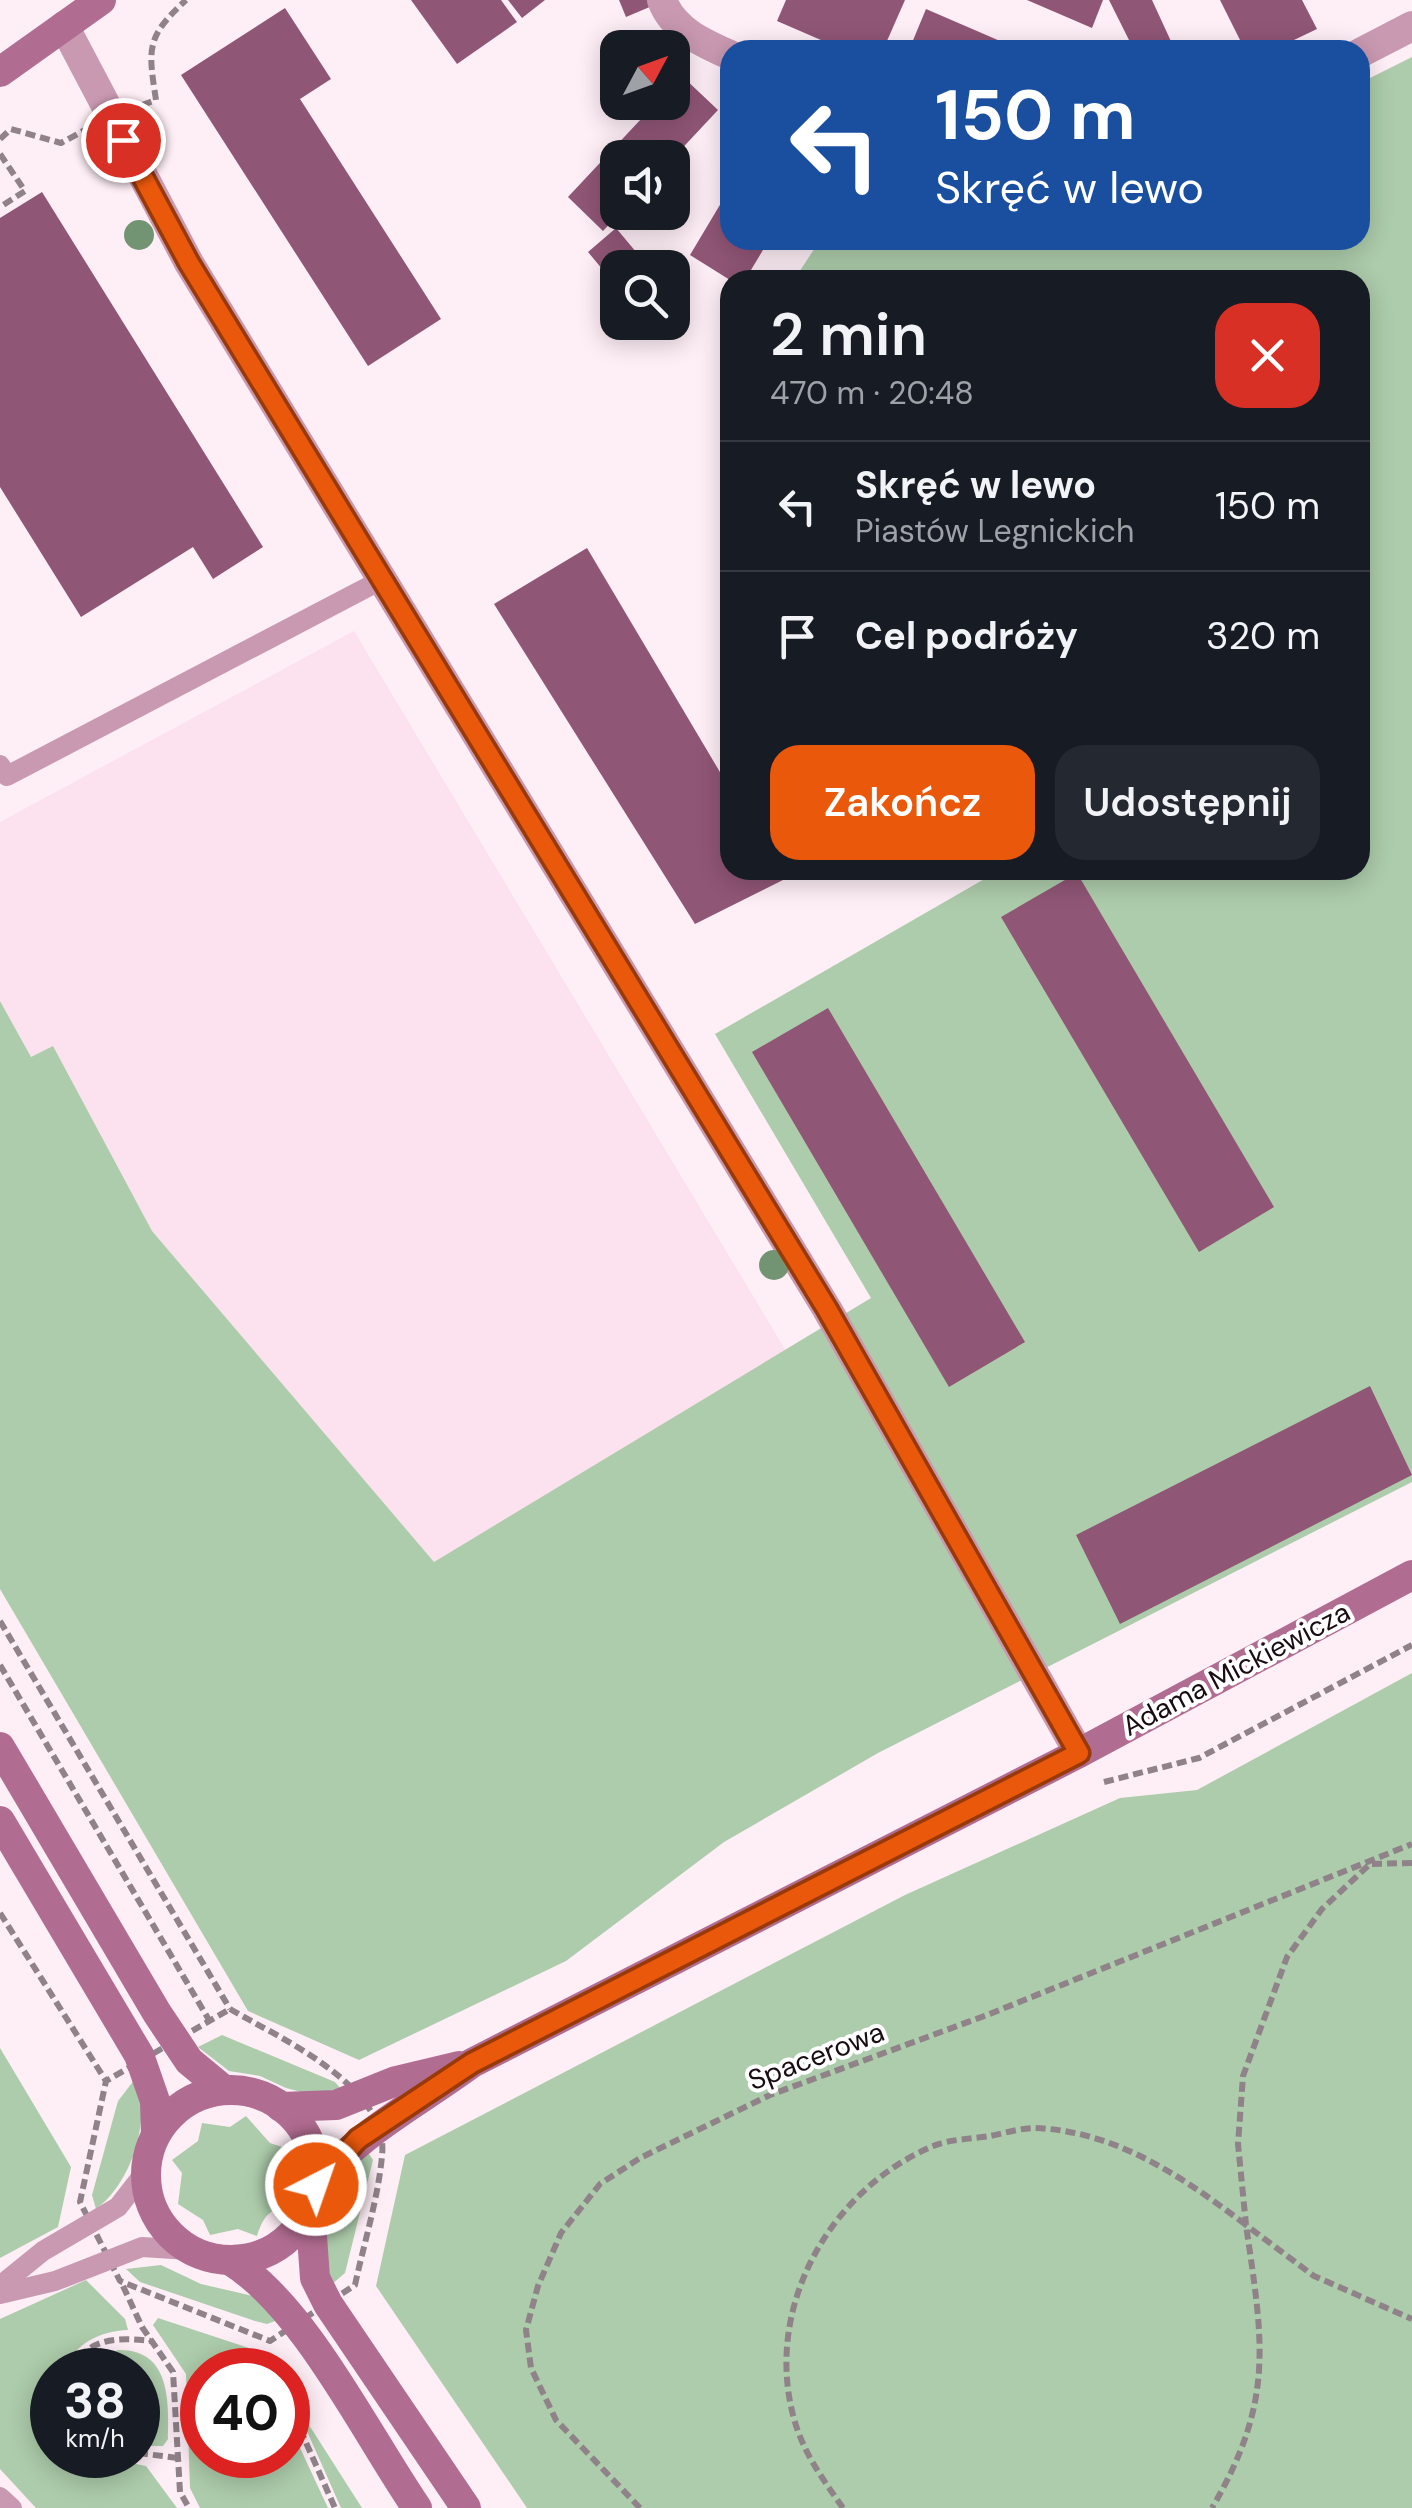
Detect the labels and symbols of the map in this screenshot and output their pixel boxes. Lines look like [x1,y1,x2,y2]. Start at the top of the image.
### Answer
north arrow [600,30,690,120]
pin [81,98,166,183]
street label: Adama Mickiewicza [1116,1593,1356,1745]
street label: Spacerowa [743,2013,889,2099]
position arrow [264,2133,368,2237]
speed limit sign: 40 [180,2348,310,2478]

